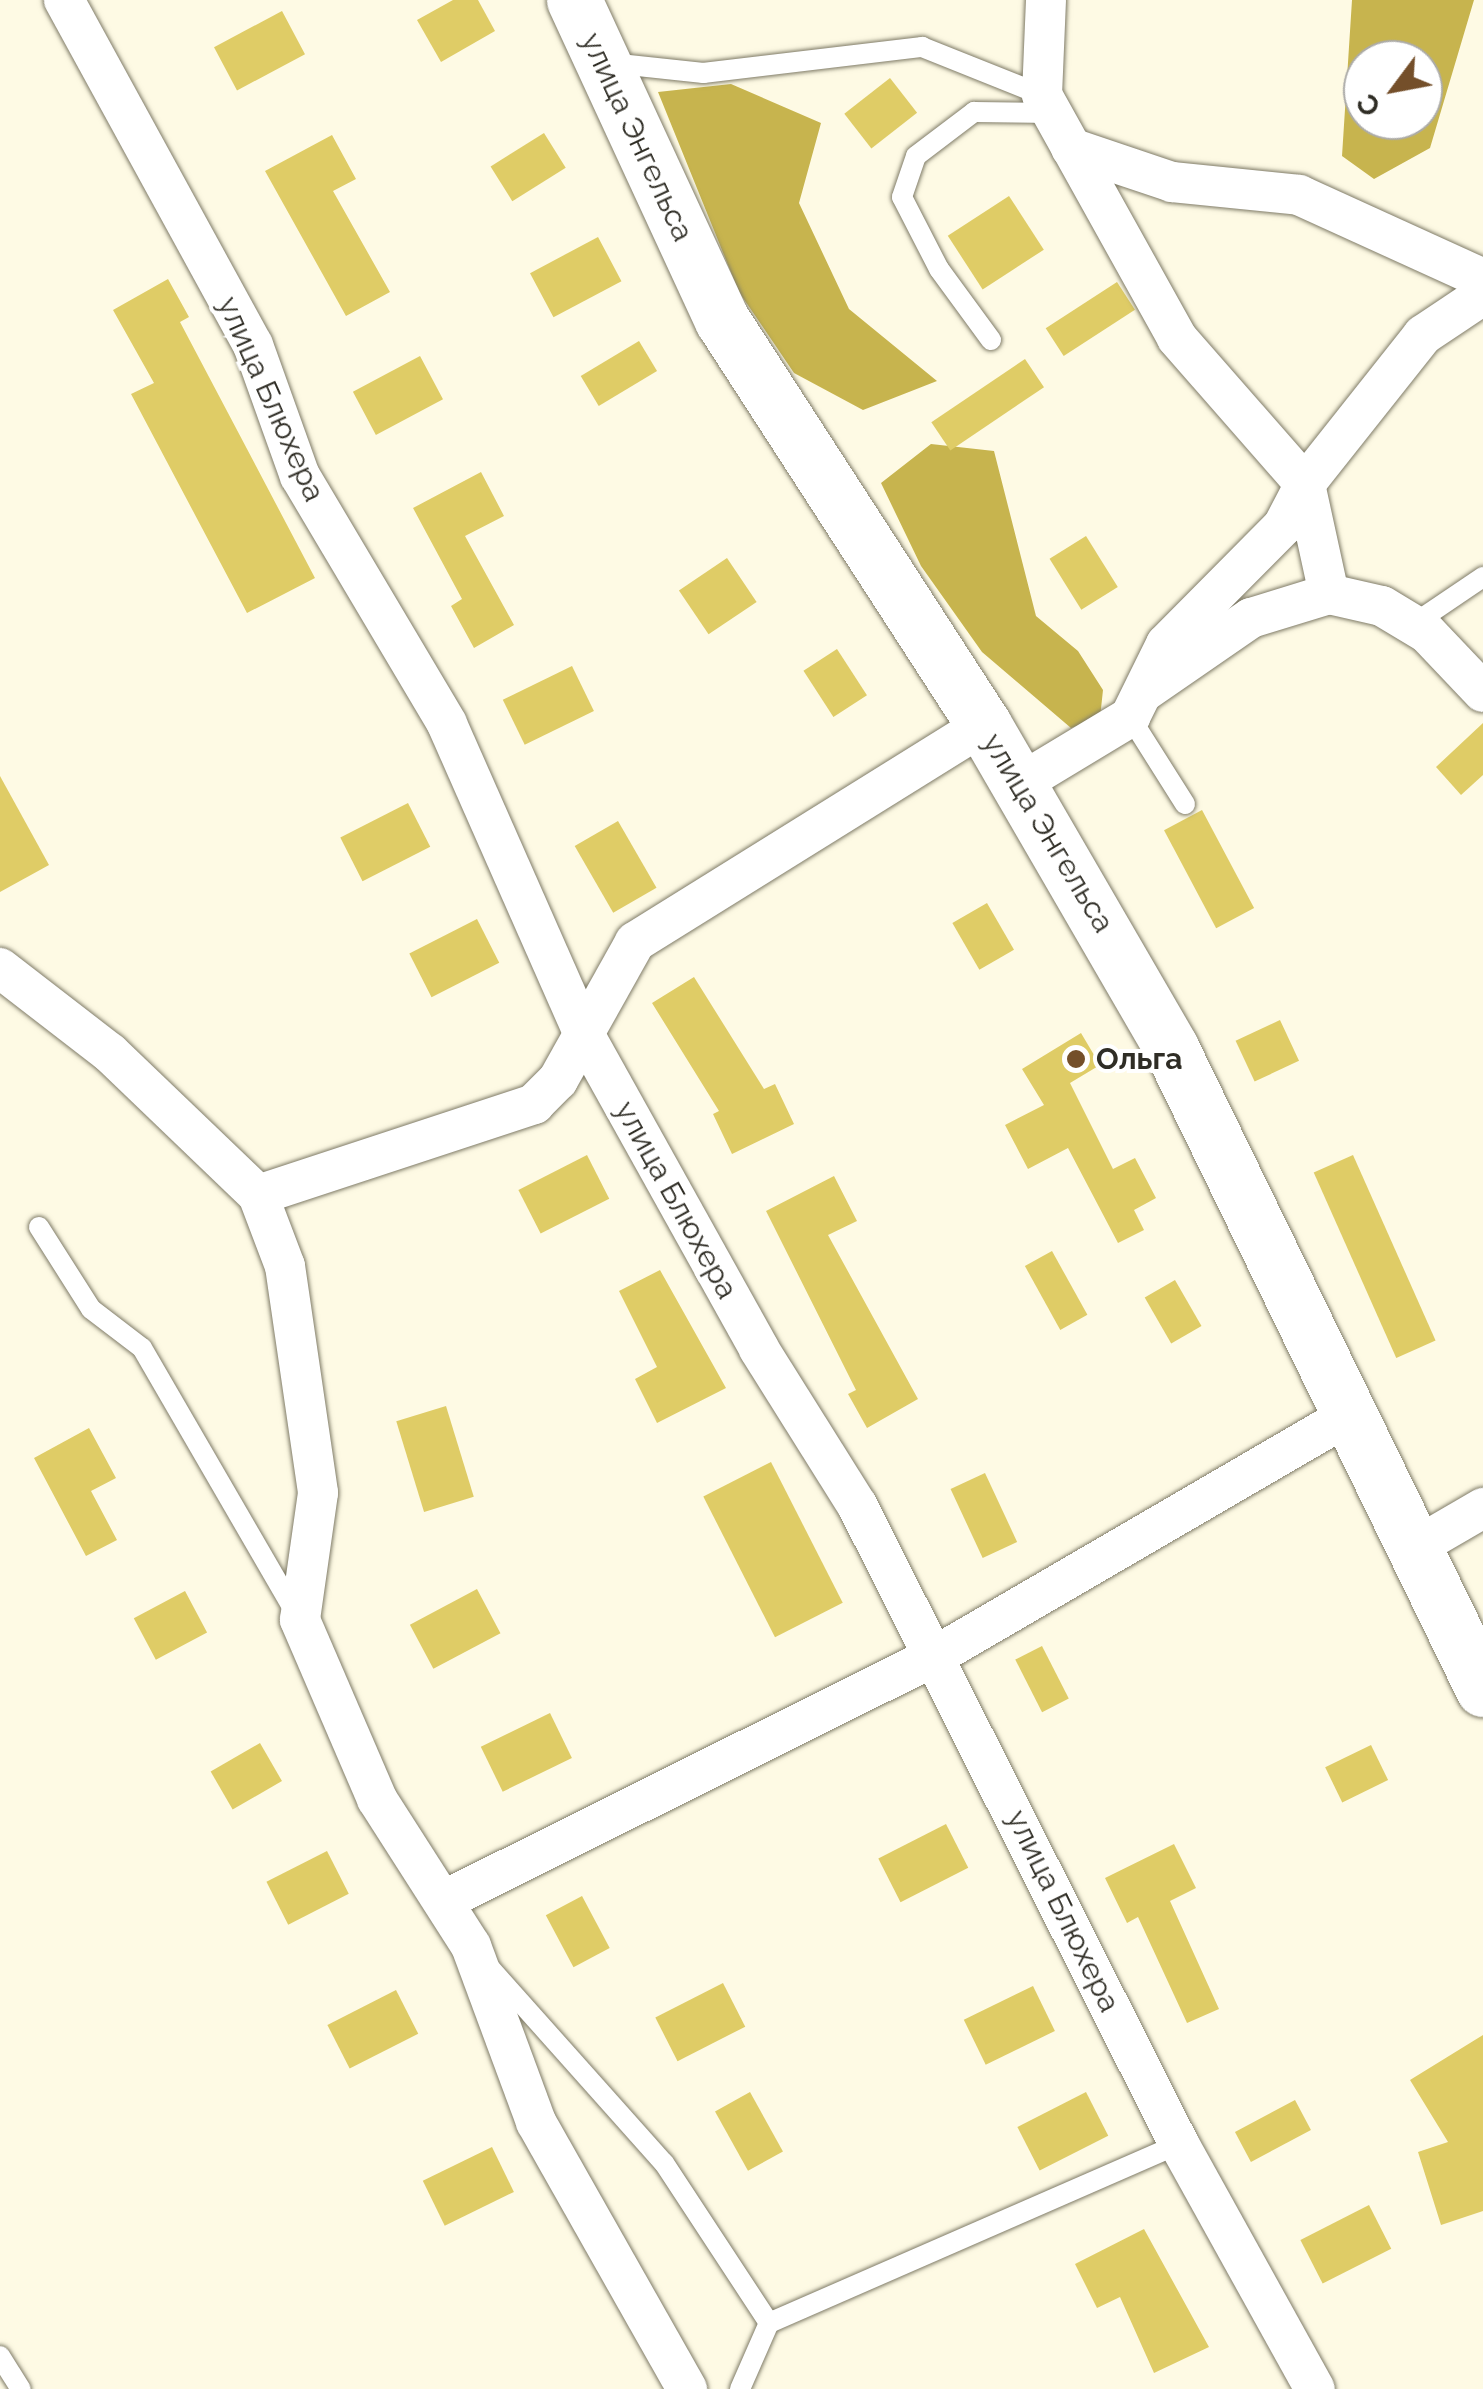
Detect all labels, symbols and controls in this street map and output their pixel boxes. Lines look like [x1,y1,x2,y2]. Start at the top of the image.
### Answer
street label: улица Энгельса [573,27,701,247]
north arrow [1343,40,1443,140]
text: С [1350,88,1388,122]
street label: улица Блюхера [210,291,332,507]
street label: улица Энгельса [974,727,1122,939]
place label: Ольга [1096,1041,1182,1077]
marker: Ольга [1065,1048,1087,1070]
street label: улица Блюхера [607,1095,745,1305]
street label: улица Блюхера [999,1804,1127,2018]

